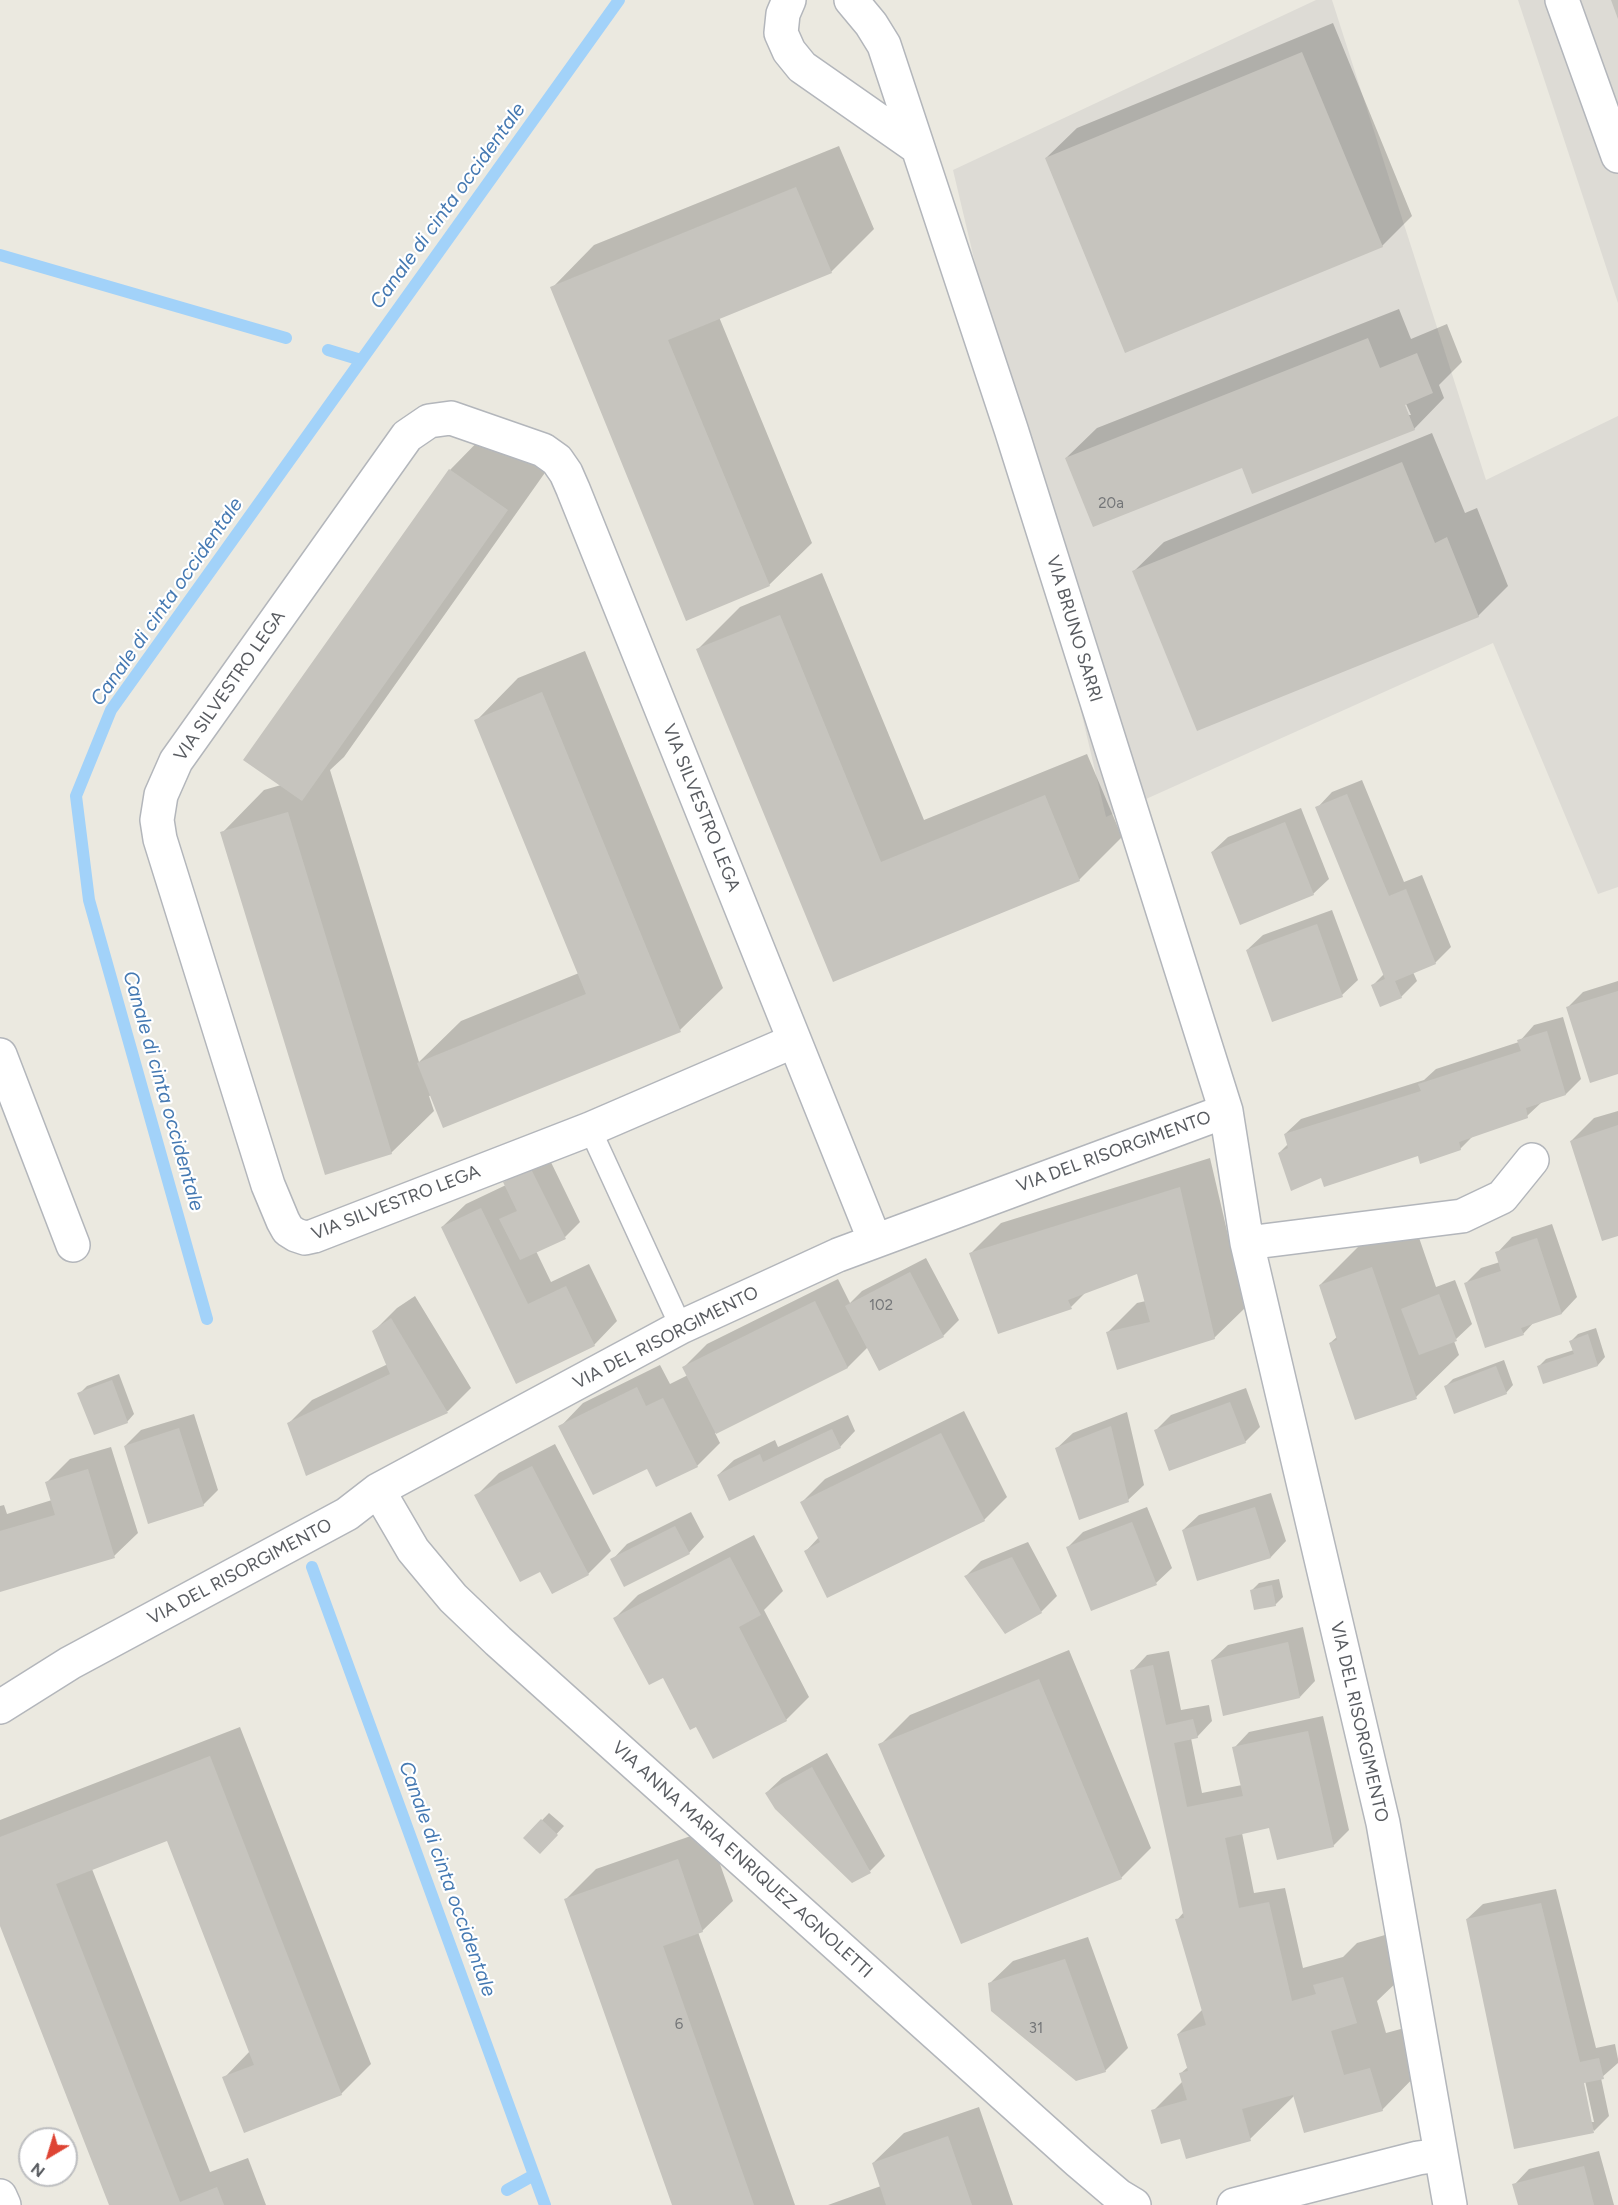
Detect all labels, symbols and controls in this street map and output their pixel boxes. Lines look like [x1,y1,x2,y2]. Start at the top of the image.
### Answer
water label: Canale di cinta occidentale [365,98,531,314]
water label: Canale di cinta occidentale [86,493,248,711]
house number: 20a [1098,495,1124,513]
street label: VIA BRUNO SARRI [1041,553,1107,705]
street label: VIA SILVESTRO LEGA [170,607,290,765]
street label: VIA SILVESTRO LEGA [657,721,745,895]
water label: Canale di cinta occidentale [117,968,209,1214]
street label: VIA DEL RISORGIMENTO [1014,1107,1214,1197]
street label: VIA SILVESTRO LEGA [309,1161,483,1245]
street label: VIA DEL RISORGIMENTO [570,1282,762,1394]
house number: 102 [869,1297,893,1315]
street label: VIA DEL RISORGIMENTO [144,1514,336,1630]
street label: VIA DEL RISORGIMENTO [1325,1620,1393,1824]
street label: VIA ANNA MARIA ENRIQUEZ AGNOLETTI [607,1737,877,1983]
water label: Canale di cinta occidentale [393,1758,501,2000]
house number: 6 [675,2016,683,2034]
house number: 31 [1029,2020,1043,2038]
north arrow [18,2127,78,2187]
text: N [27,2159,49,2181]

